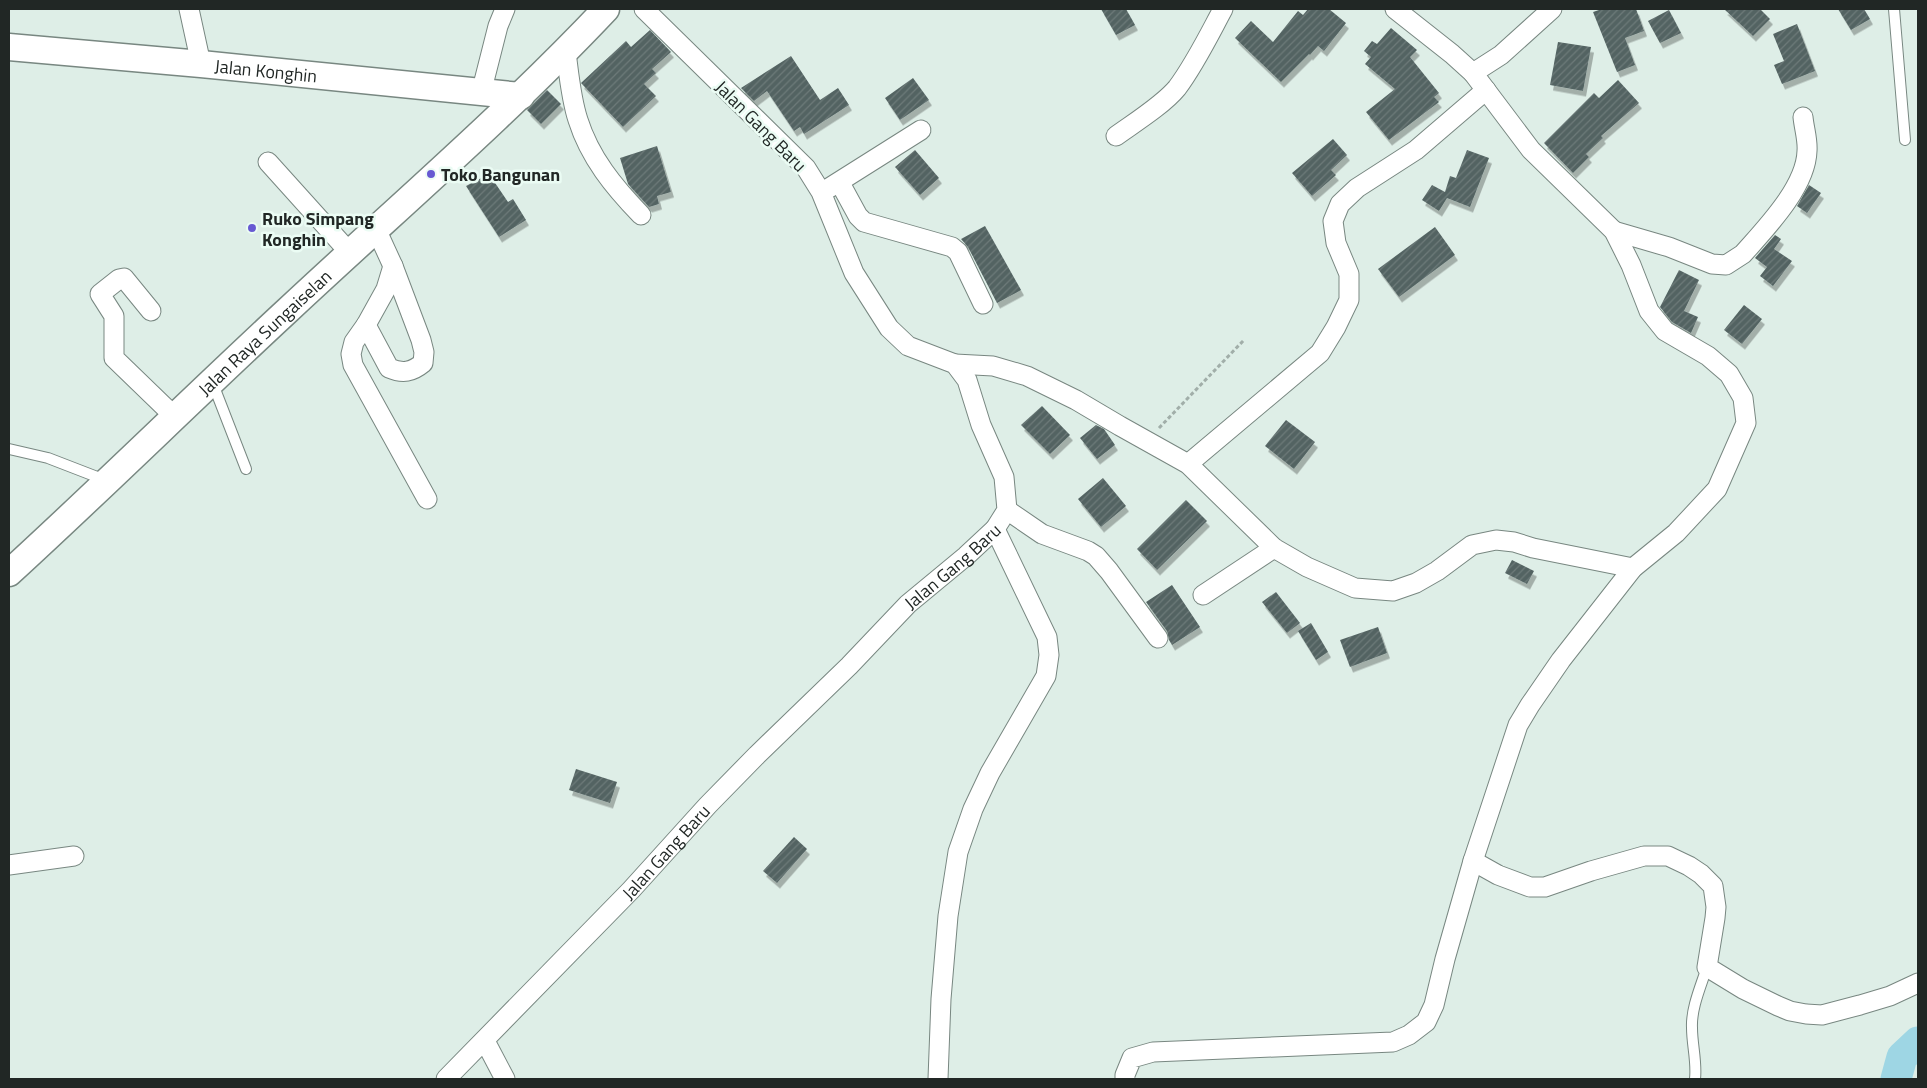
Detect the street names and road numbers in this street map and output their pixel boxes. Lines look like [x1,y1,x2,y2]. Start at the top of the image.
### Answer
street label: Jalan Konghin [213,52,318,89]
street label: Jalan Gang Baru [709,74,813,178]
street label: Jalan Raya Sungaiselan [192,263,337,402]
street label: Jalan Gang Baru [898,517,1007,616]
street label: Jalan Gang Baru [615,798,716,906]

